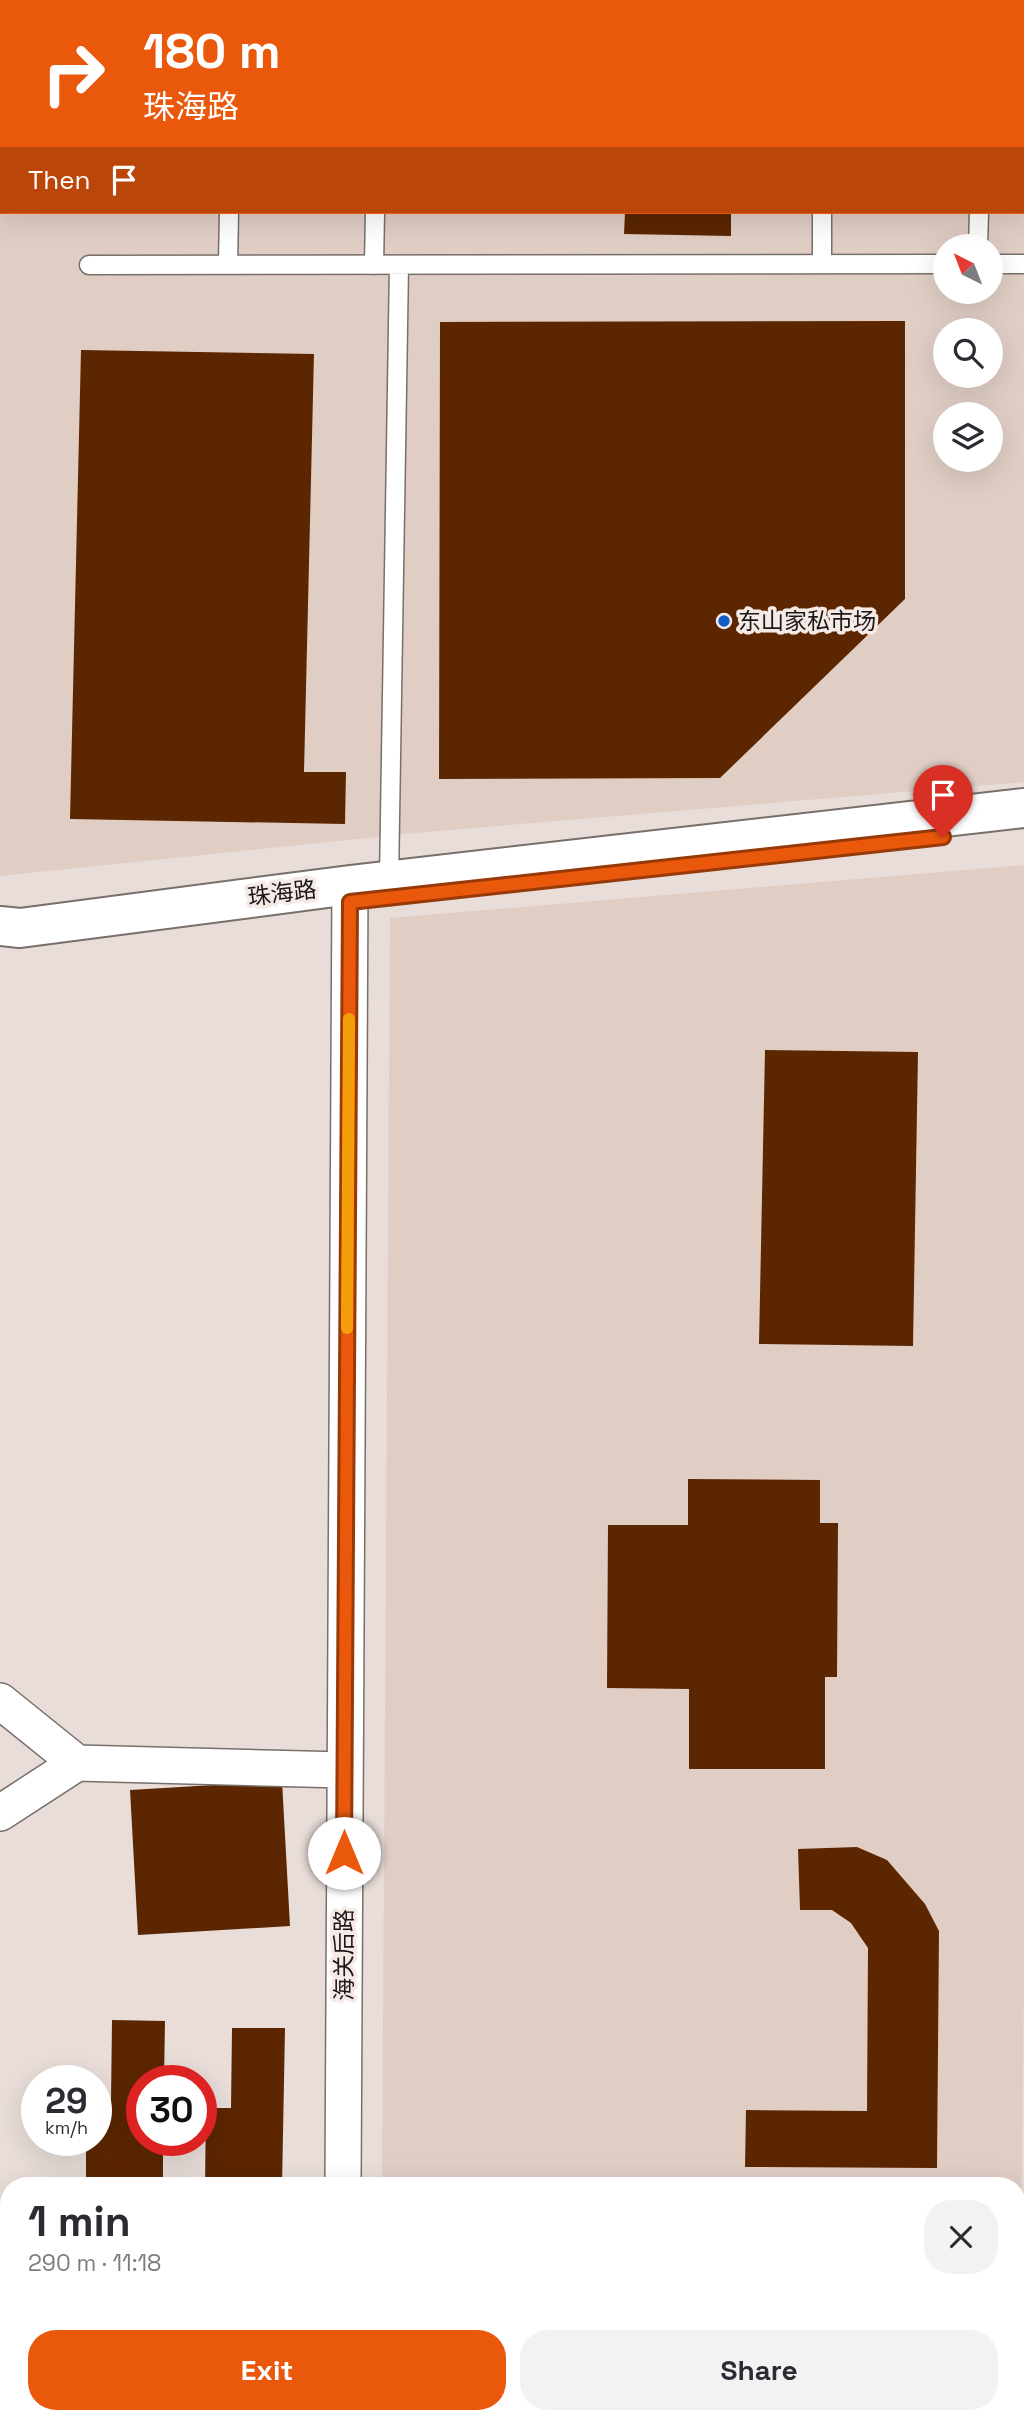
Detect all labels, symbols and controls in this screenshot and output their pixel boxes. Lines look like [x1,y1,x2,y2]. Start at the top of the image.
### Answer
text: 180 m [143,20,281,82]
icon: right [28,28,119,119]
text: 珠海路 [143,87,239,127]
icon: arrive [105,161,143,199]
text: Then [28,163,91,197]
north arrow [933,234,1003,304]
map controls [933,234,1003,472]
button: search [933,318,1003,388]
button: layers [933,402,1003,472]
place label: 东山家私市场 [738,606,876,636]
marker: 东山家私市场 [716,613,732,629]
pin [913,765,973,837]
icon: arrive [924,776,962,814]
street label: 珠海路 [246,874,318,912]
position arrow [307,1816,381,1890]
street label: 海关后路 [329,1909,359,2001]
speed limit sign: 30 [126,2065,217,2156]
text: 29 [45,2079,88,2123]
text: km/h [45,2116,88,2139]
text: 1 min [28,2195,131,2248]
button: close [924,2200,998,2274]
text: 290 m · 11:18 [28,2248,161,2278]
button: Exit [28,2330,506,2410]
button: Share [520,2330,998,2410]

